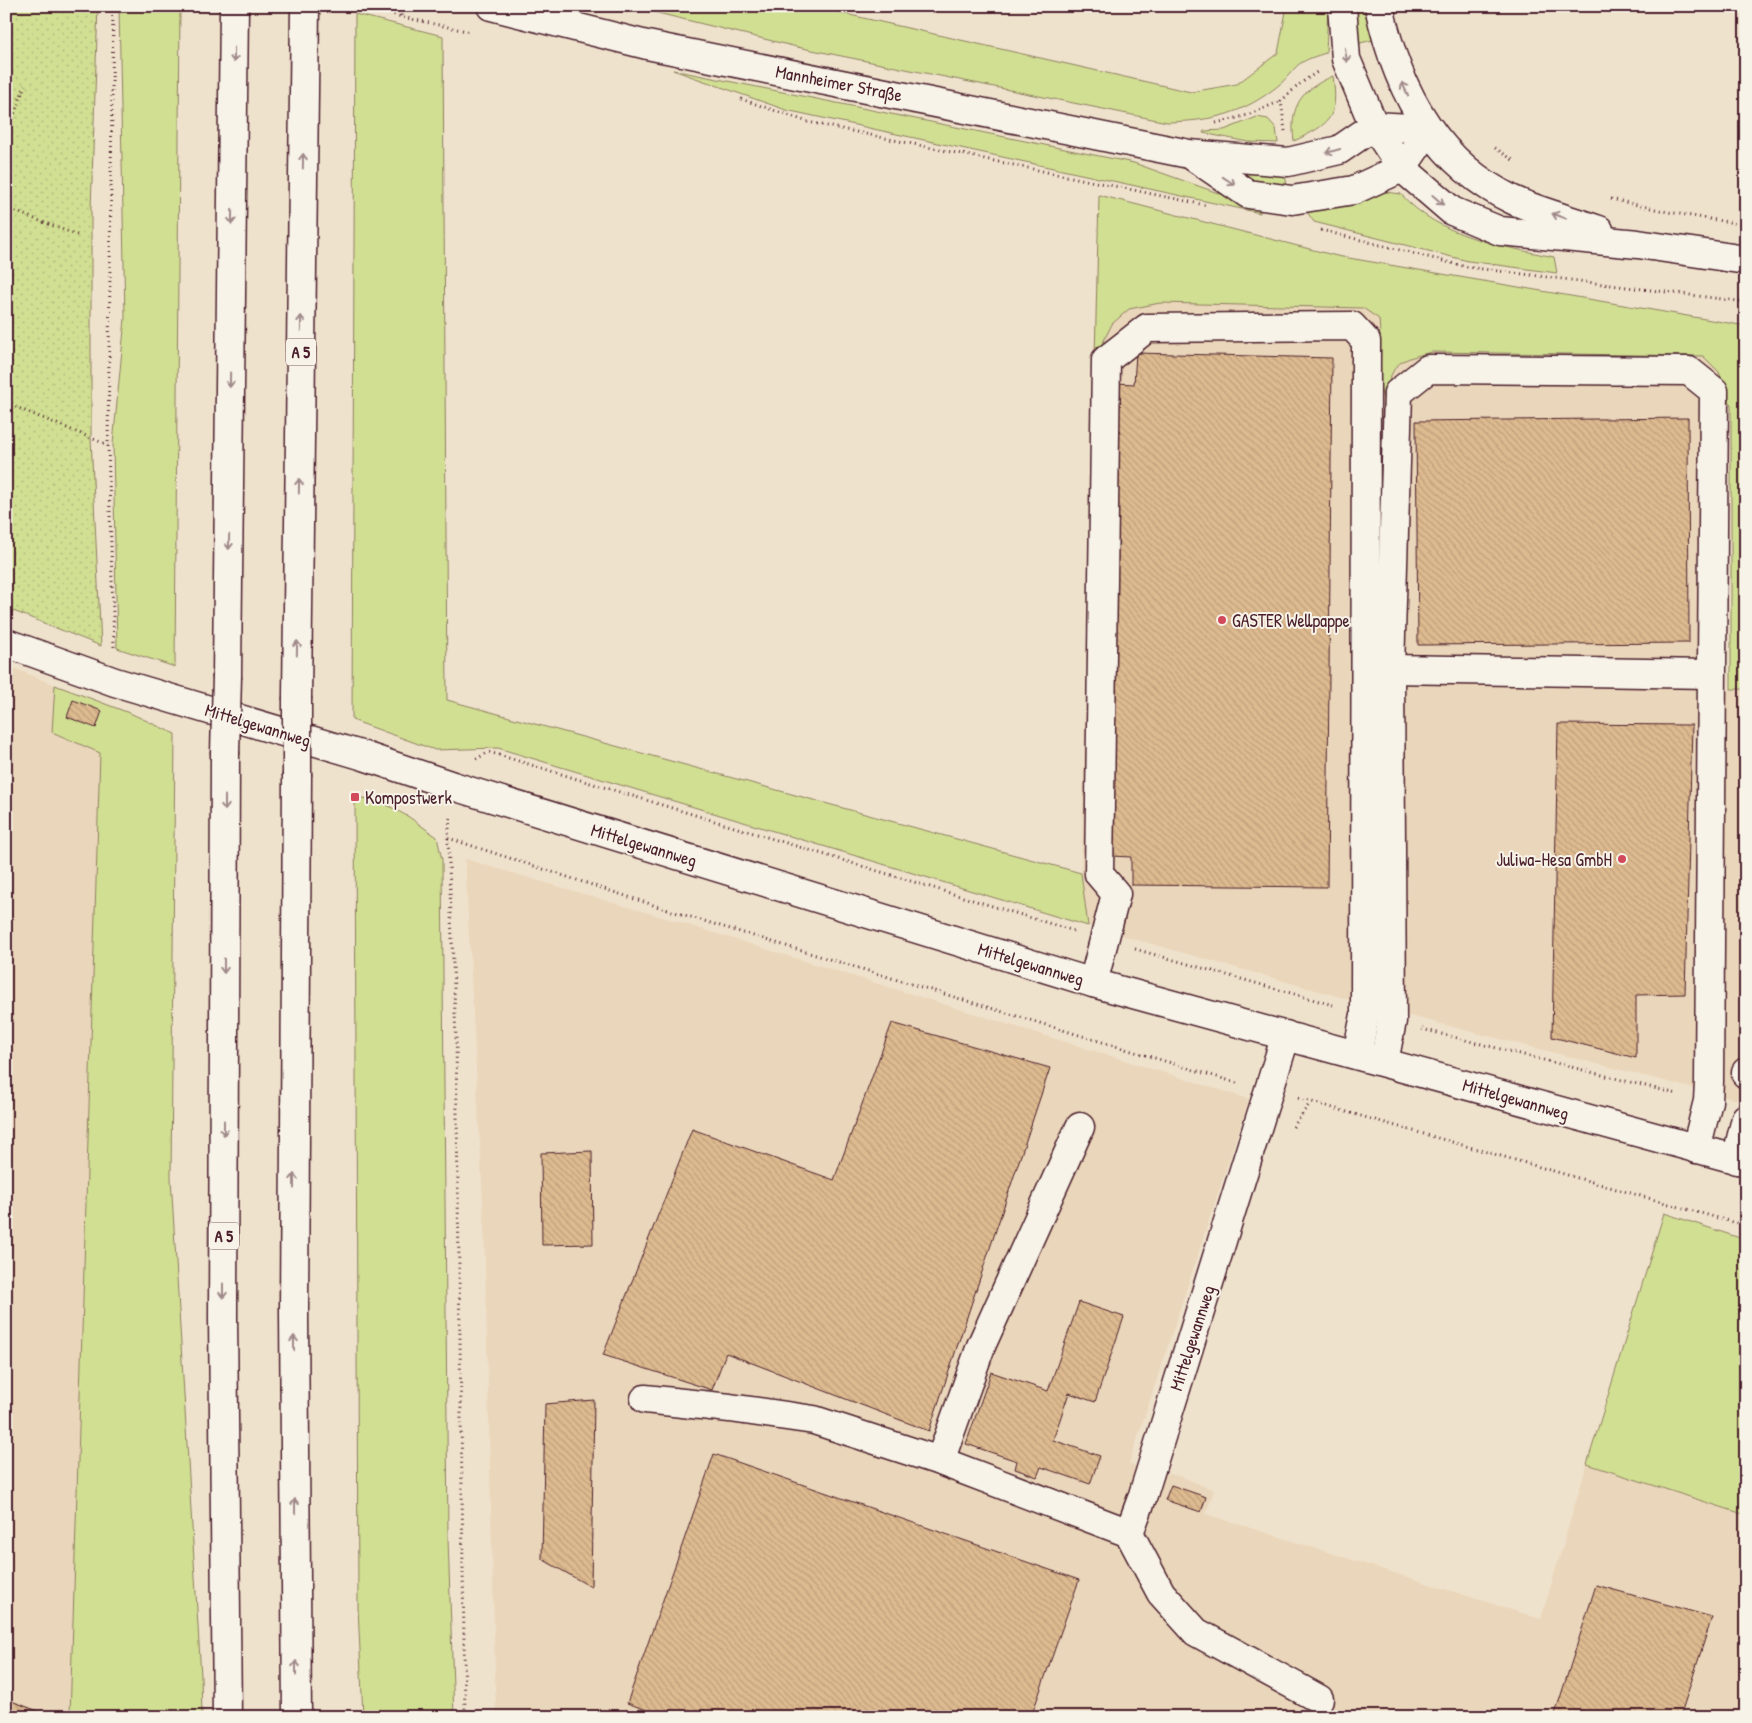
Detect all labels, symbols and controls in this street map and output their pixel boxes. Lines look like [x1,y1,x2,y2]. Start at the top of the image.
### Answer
one-way arrow [229,46,239,63]
one-way arrow [1341,46,1351,62]
street label: Mannheimer Straße [774,58,904,108]
one-way arrow [1400,82,1409,97]
one-way arrow [1325,146,1341,156]
one-way arrow [298,153,308,170]
one-way arrow [1222,176,1236,186]
one-way arrow [1432,194,1445,206]
one-way arrow [227,209,237,225]
one-way arrow [1552,211,1567,220]
one-way arrow [296,316,306,332]
road number: A 5 [286,338,316,366]
one-way arrow [226,372,235,388]
one-way arrow [294,478,304,494]
one-way arrow [224,534,234,550]
place label: GASTER Wellpappe [1232,608,1350,633]
marker: GASTER Wellpappe [1216,614,1228,626]
one-way arrow [292,641,302,657]
street label: Mittelgewannweg [202,697,314,753]
place label: Kompostwerk [365,785,452,810]
marker: Kompostwerk [349,791,361,803]
one-way arrow [220,794,230,811]
street label: Mittelgewannweg [588,817,700,873]
place label: Juliwa-Hesa GmbH [1496,847,1612,872]
marker: Juliwa-Hesa GmbH [1616,853,1628,865]
street label: Mittelgewannweg [975,936,1087,992]
one-way arrow [219,957,229,973]
street label: Mittelgewannweg [1460,1072,1572,1126]
one-way arrow [219,1120,229,1136]
one-way arrow [289,1173,299,1189]
road number: A 5 [209,1222,239,1250]
one-way arrow [218,1282,228,1298]
street label: Mittelgewannweg [1163,1282,1221,1394]
one-way arrow [289,1335,299,1352]
one-way arrow [290,1498,300,1514]
one-way arrow [291,1660,301,1676]

